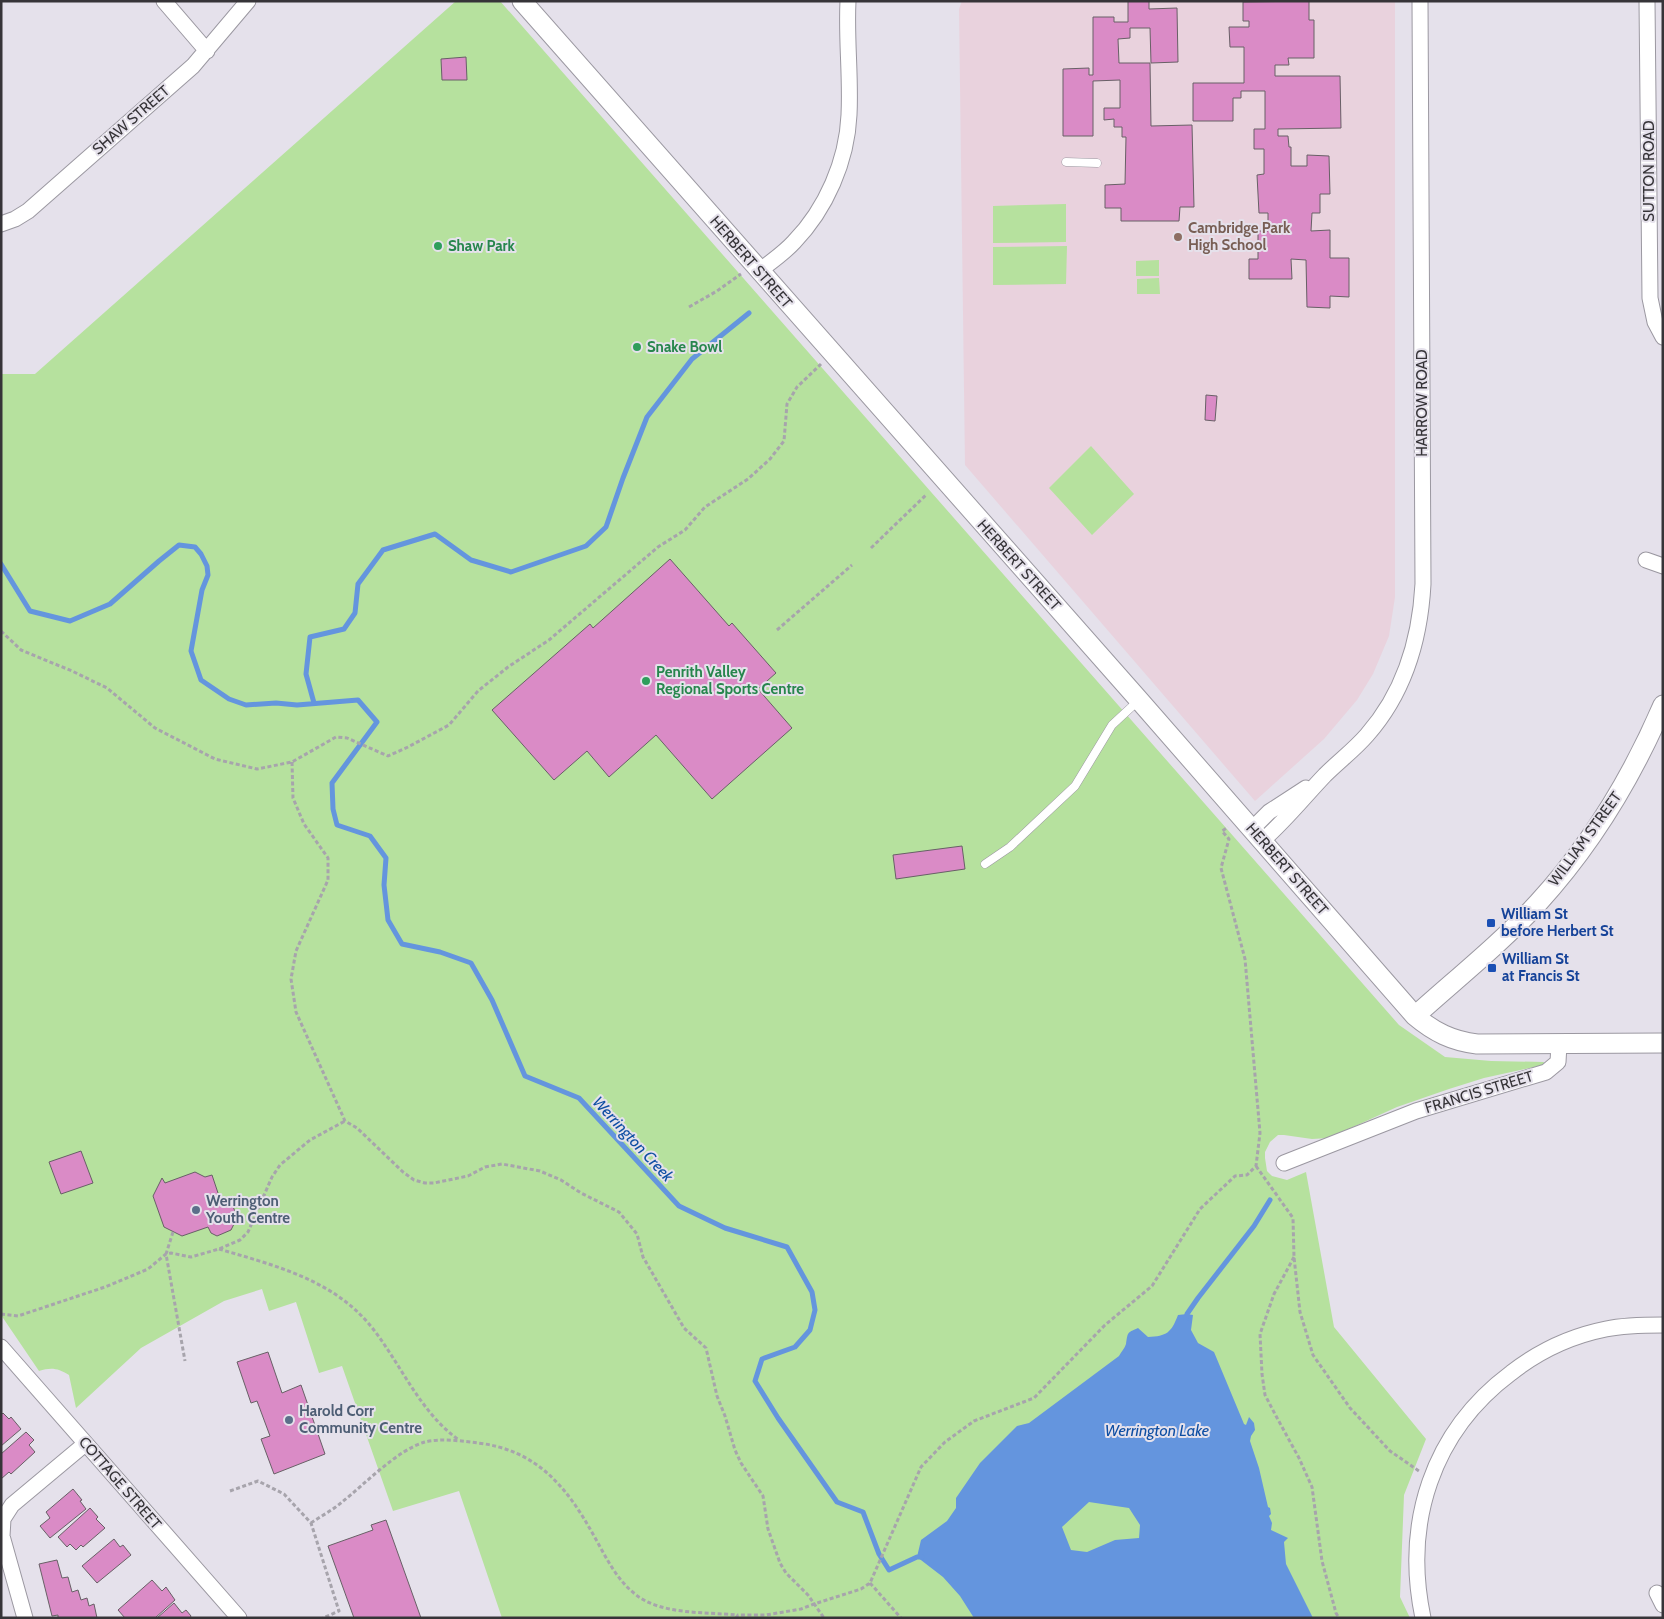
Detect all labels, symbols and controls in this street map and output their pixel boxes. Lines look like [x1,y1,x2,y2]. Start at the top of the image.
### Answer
street label: SHAW STREET [89,82,173,158]
street label: SUTTON ROAD [1640,120,1658,222]
street label: HERBERT STREET [706,212,796,312]
place label: Cambridge Park High School [1188,219,1291,254]
marker: Cambridge Park High School [1172,231,1184,243]
place label: Shaw Park [448,237,516,255]
marker: Shaw Park [432,240,444,252]
place label: Snake Bowl [647,338,722,356]
marker: Snake Bowl [631,341,643,353]
street label: HARROW ROAD [1413,349,1431,457]
street label: HERBERT STREET [974,516,1064,614]
place label: Penrith Valley Regional Sports Centre [656,663,804,698]
marker: Penrith Valley Regional Sports Centre [640,675,652,687]
street label: WILLIAM STREET [1545,788,1625,890]
street label: HERBERT STREET [1242,819,1332,919]
place label: William St before Herbert St [1501,905,1614,940]
marker: William St before Herbert St [1485,917,1497,929]
place label: William St at Francis St [1502,950,1580,985]
marker: William St at Francis St [1486,962,1498,974]
street label: FRANCIS STREET [1423,1067,1535,1117]
water label: Werrington Creek [589,1092,678,1186]
place label: Werrington Youth Centre [205,1192,290,1227]
marker: Werrington Youth Centre [190,1204,202,1216]
place label: Harold Corr Community Centre [299,1402,422,1437]
marker: Harold Corr Community Centre [283,1414,295,1426]
water label: Werrington Lake [1105,1421,1209,1440]
street label: COTTAGE STREET [75,1433,165,1533]

